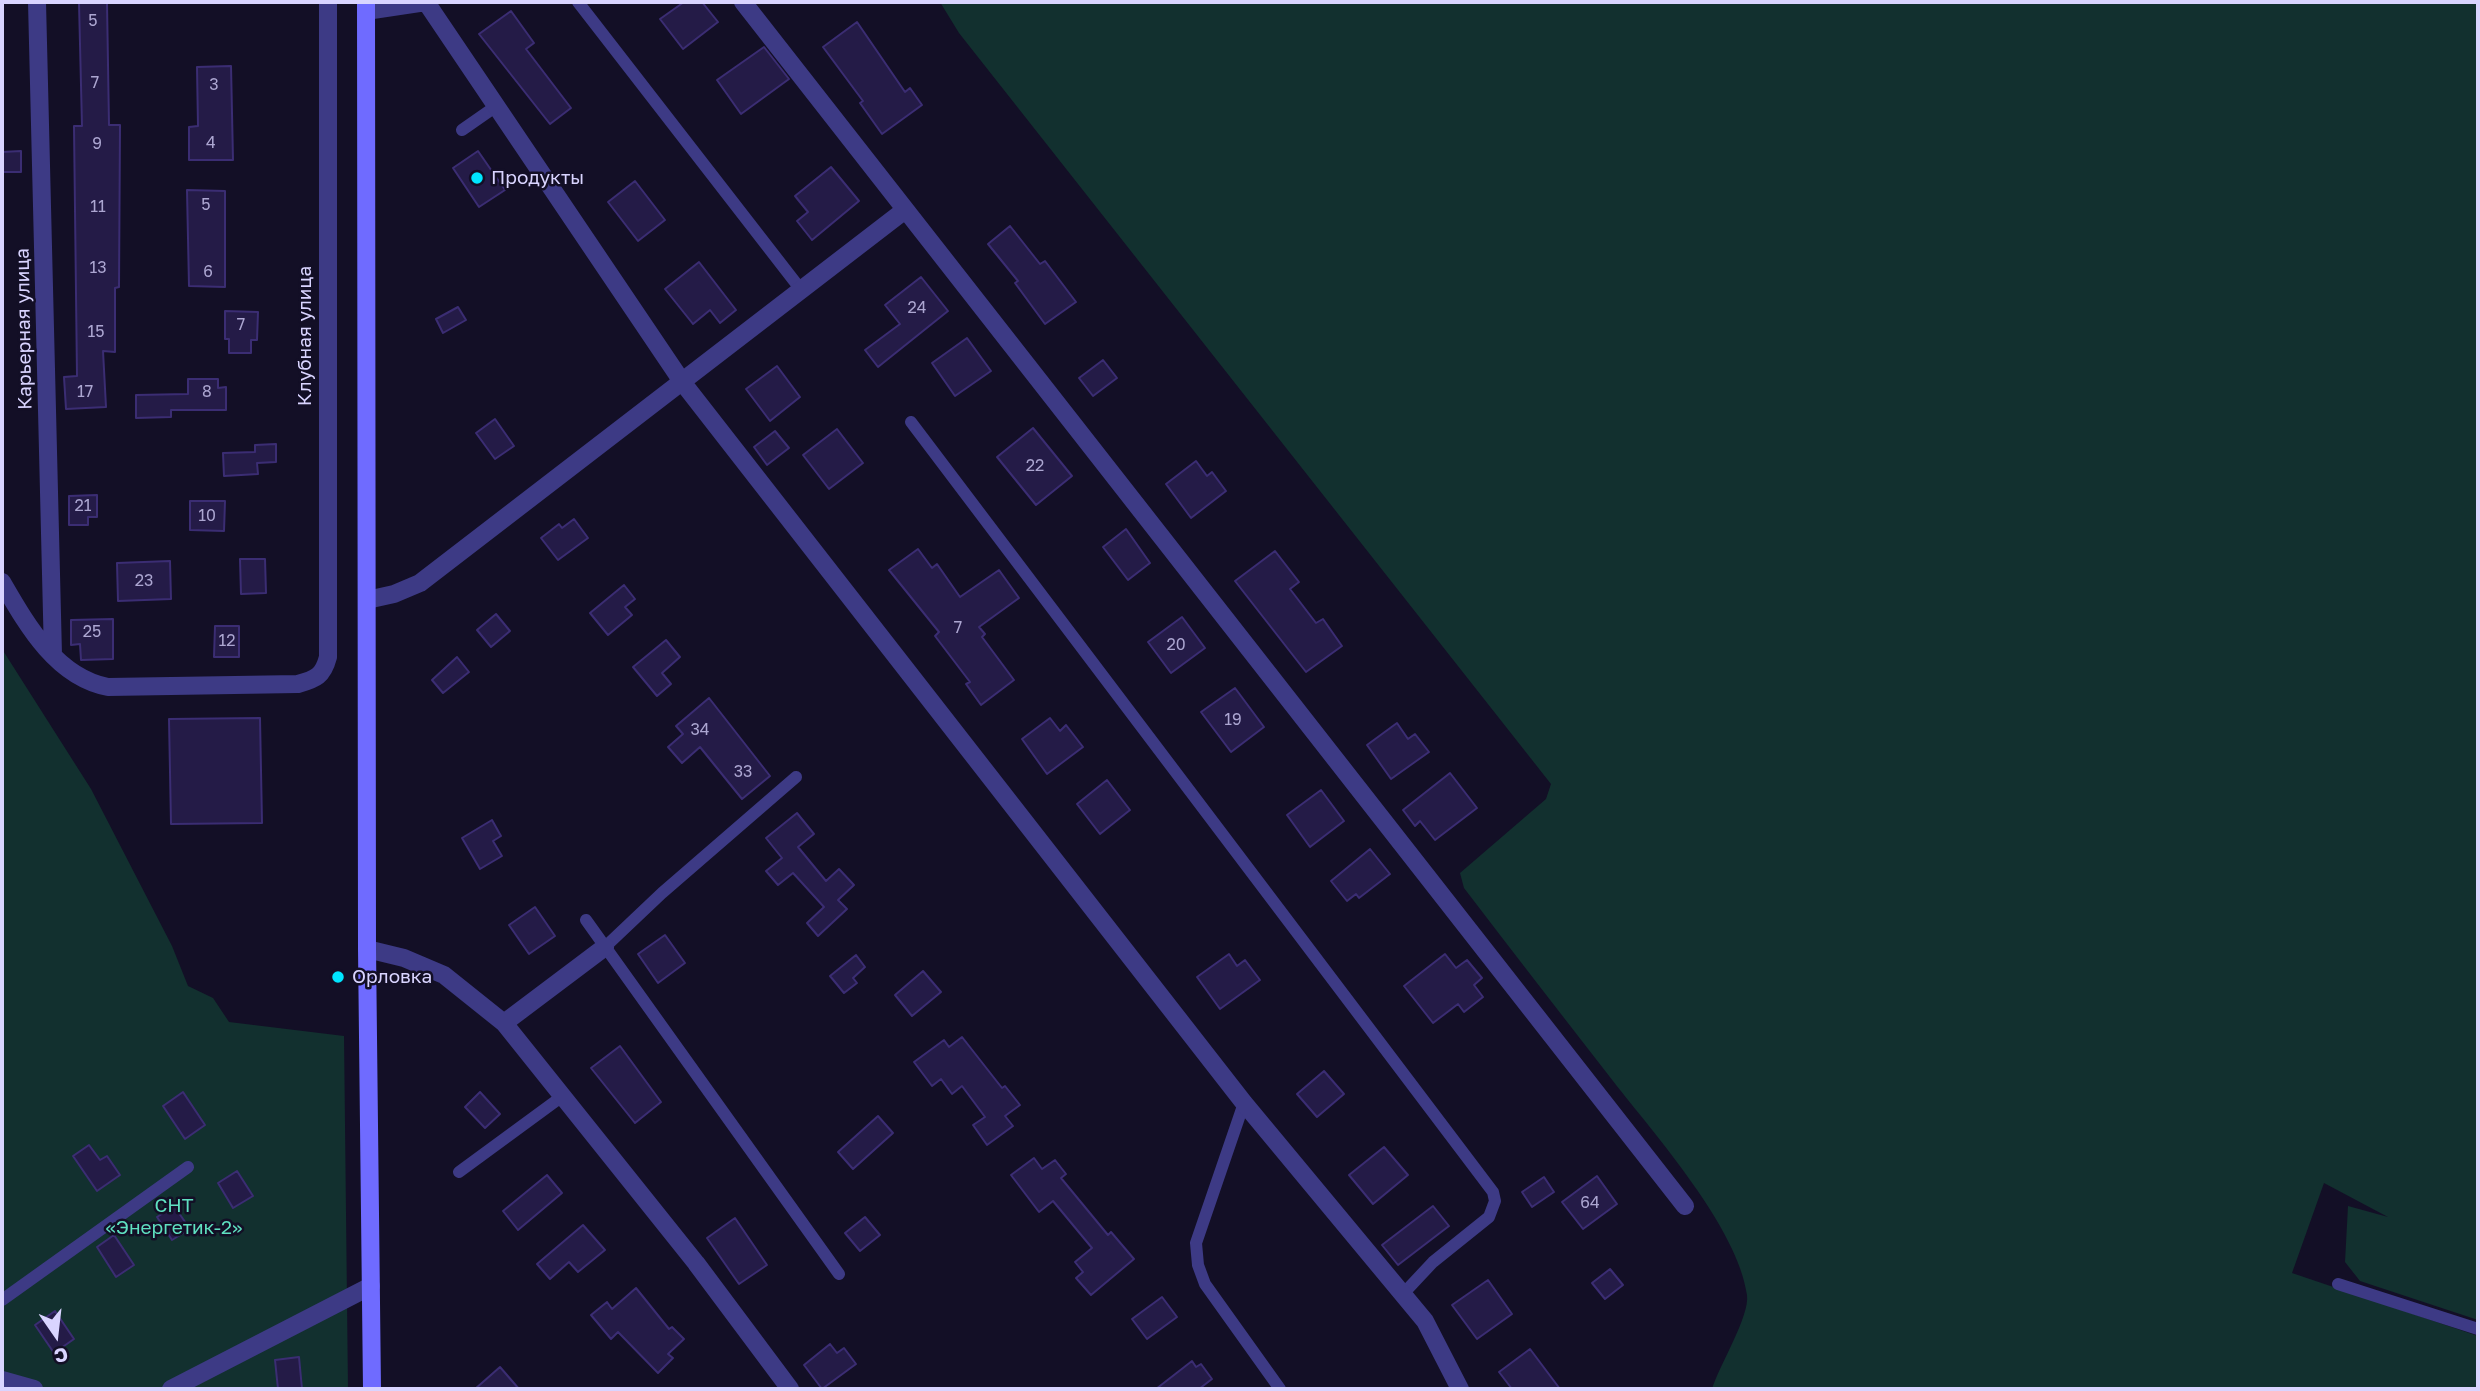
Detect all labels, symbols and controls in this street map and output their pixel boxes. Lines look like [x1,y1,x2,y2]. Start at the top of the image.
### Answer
house number: 5 [88,11,98,31]
house number: 7 [91,73,99,93]
house number: 3 [209,75,219,95]
house number: 4 [206,133,216,153]
house number: 9 [92,134,102,154]
place label: Продукты [491,167,584,189]
marker: Продукты [469,170,485,186]
house number: 5 [201,195,211,215]
house number: 11 [90,197,106,217]
street label: Карьерная улица [11,248,37,410]
house number: 13 [89,258,107,278]
house number: 6 [203,262,213,282]
street label: Клубная улица [294,266,316,406]
house number: 24 [907,298,927,318]
house number: 7 [237,315,245,335]
house number: 15 [87,322,105,342]
house number: 17 [77,382,93,402]
house number: 8 [202,382,212,402]
house number: 22 [1026,456,1044,476]
house number: 21 [74,496,92,516]
house number: 10 [198,506,216,526]
house number: 23 [135,571,153,591]
house number: 7 [954,618,962,638]
house number: 25 [83,622,101,642]
house number: 12 [218,631,236,651]
house number: 20 [1166,635,1186,655]
house number: 19 [1224,710,1242,730]
house number: 34 [690,720,710,740]
house number: 33 [734,762,752,782]
place label: Орловка [352,966,432,988]
marker: Орловка [330,969,346,985]
house number: 64 [1580,1193,1600,1213]
park label: СНТ «Энергетик-2» [106,1195,242,1239]
north arrow [21,1300,91,1370]
text: С [52,1343,71,1369]

